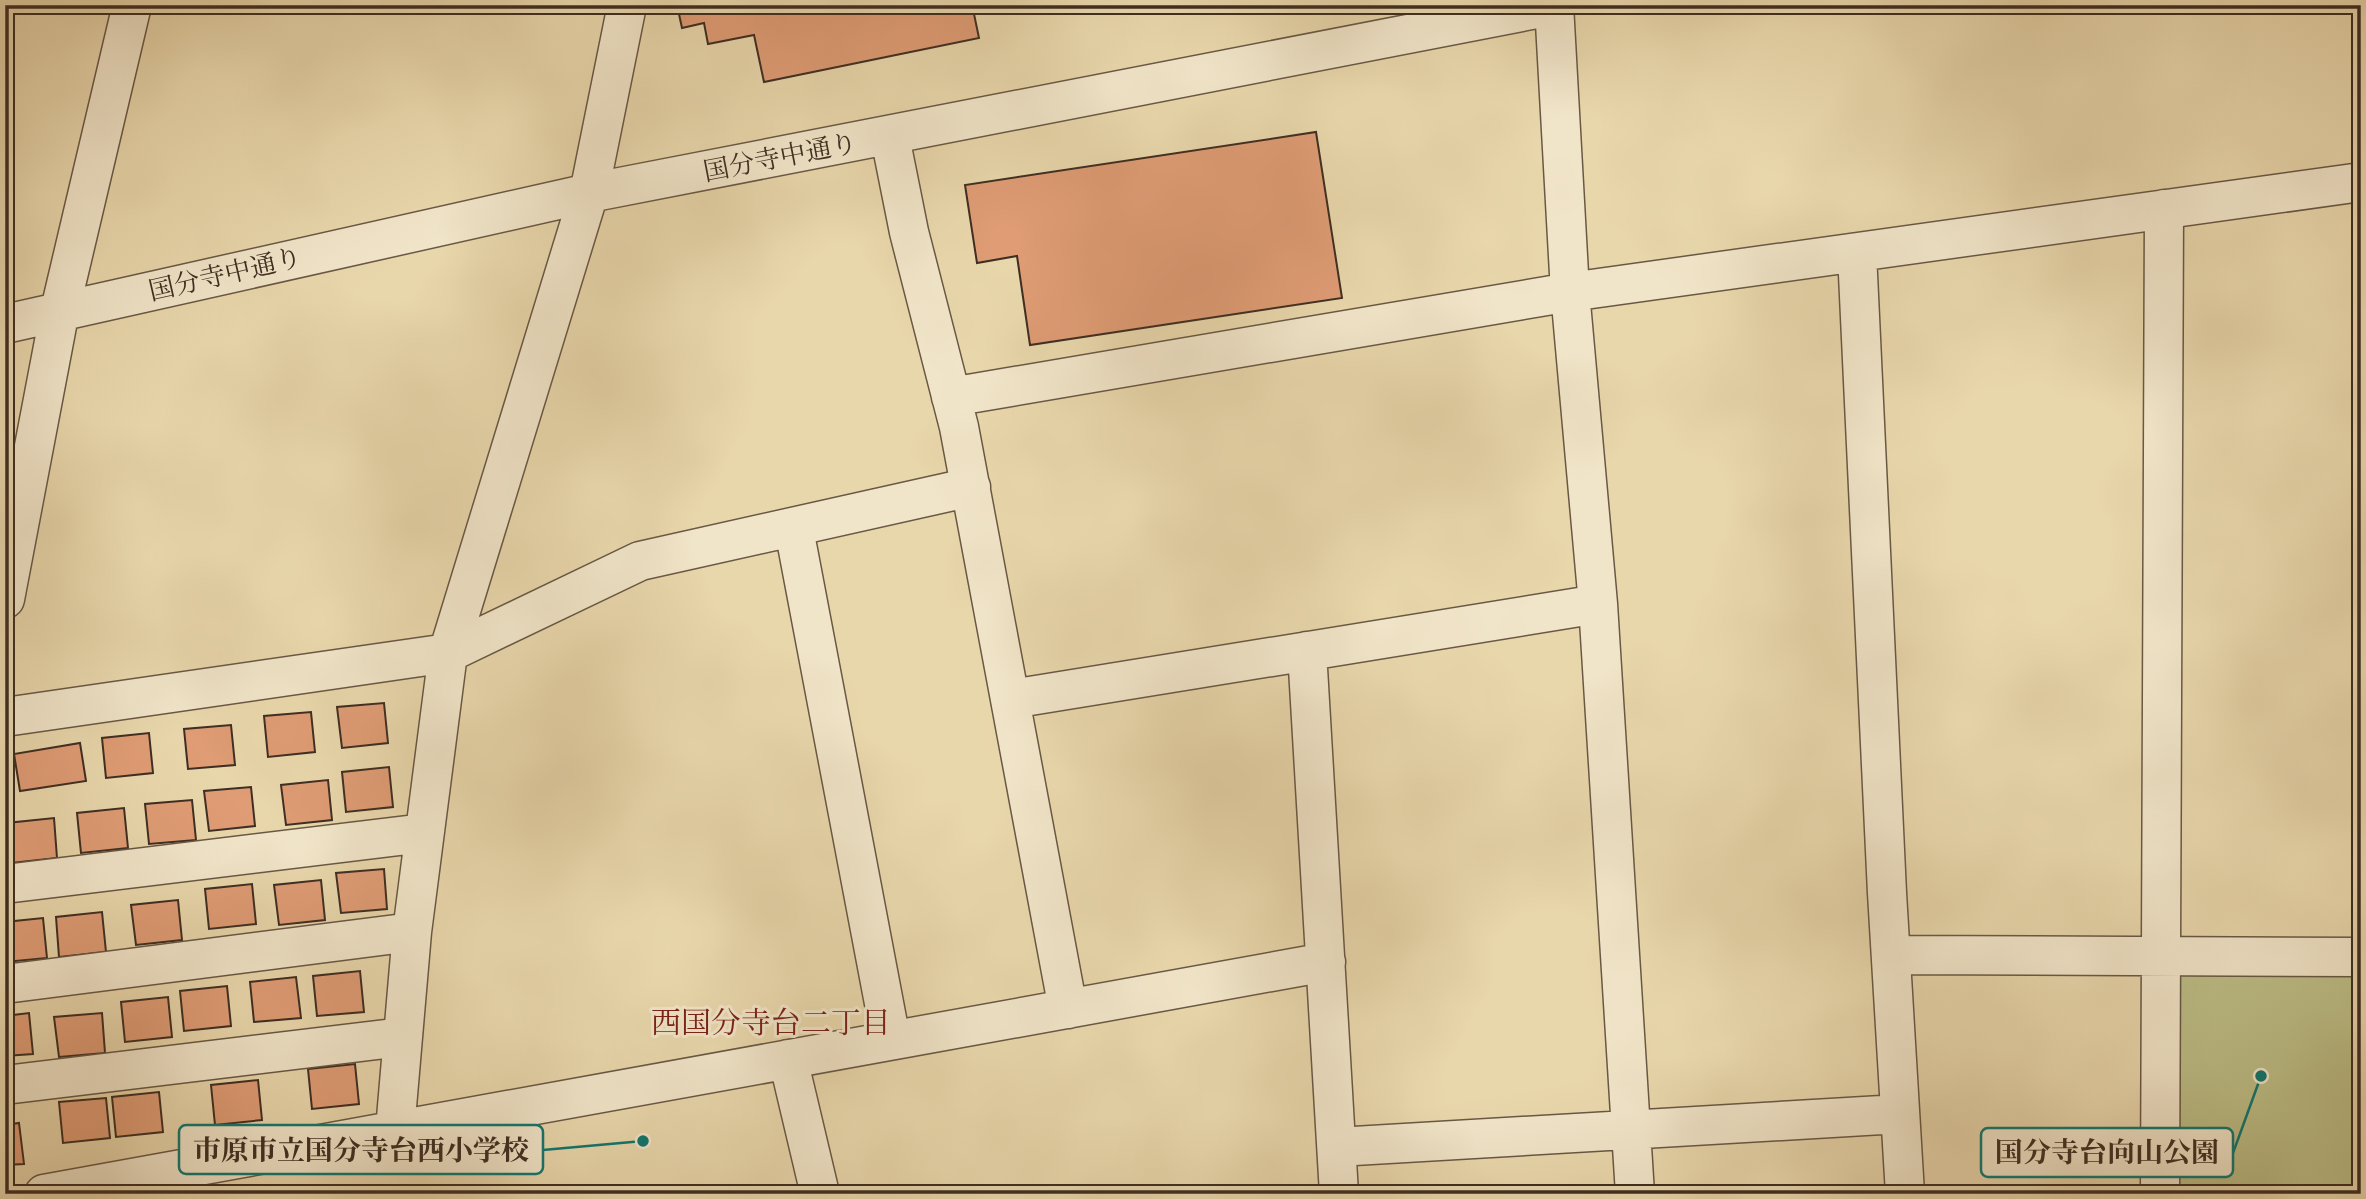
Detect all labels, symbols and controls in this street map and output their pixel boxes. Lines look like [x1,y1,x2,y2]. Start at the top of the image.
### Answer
street label: 国分寺中通り [700,125,860,190]
street label: 国分寺中通り [145,240,305,309]
district label: 西国分寺台二丁目 [651,1003,891,1043]
callout: 市原市立国分寺台西小学校 [179,1125,543,1174]
callout: 国分寺台向山公園 [1981,1128,2233,1177]
text: 市原市立国分寺台西小学校 [193,1132,529,1170]
text: 国分寺台向山公園 [1995,1134,2219,1172]

